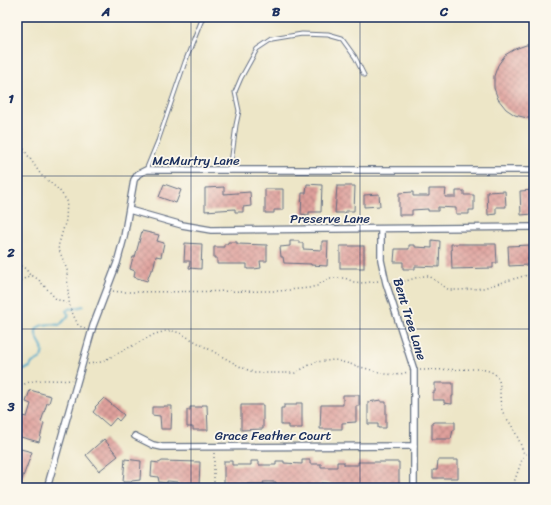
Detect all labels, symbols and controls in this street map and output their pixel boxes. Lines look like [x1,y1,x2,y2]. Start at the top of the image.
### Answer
text: A [101,0,110,23]
text: B [272,0,281,23]
text: C [439,0,449,23]
text: 1 [8,87,14,110]
street label: McMurtry Lane [152,149,240,172]
street label: Preserve Lane [290,207,370,230]
text: 2 [6,241,15,264]
street label: Bent Tree Lane [387,275,434,363]
text: 3 [6,395,15,418]
street label: Grace Feather Court [215,424,331,447]

